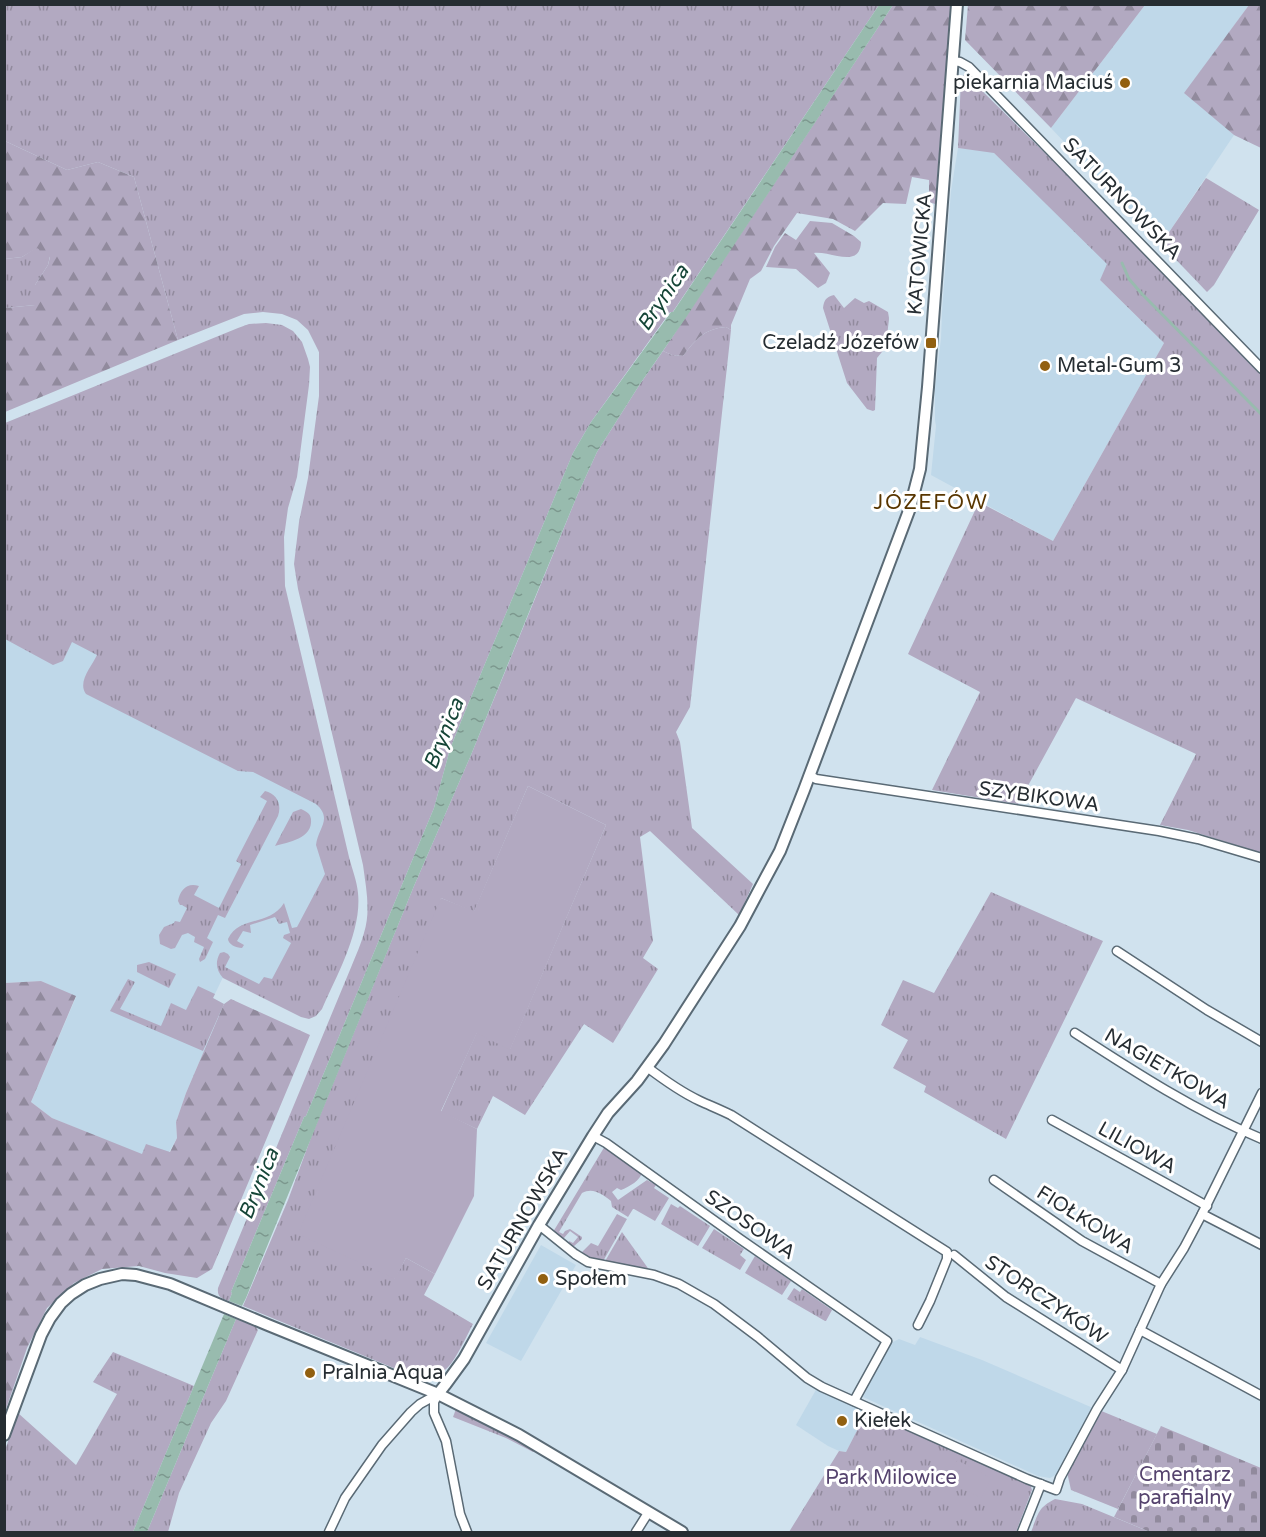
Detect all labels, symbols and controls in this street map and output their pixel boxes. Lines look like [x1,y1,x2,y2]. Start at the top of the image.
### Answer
place label: piekarnia Maciuś [953,71,1113,95]
marker: piekarnia Maciuś [1118,76,1132,90]
street label: SATURNOWSKA [1058,133,1186,265]
street label: KATOWICKA [903,192,937,316]
water label: Brynica [632,259,695,336]
place label: Czeladź Józefów [762,331,919,355]
marker: Czeladź Józefów [924,336,938,350]
place label: Metal-Gum 3 [1057,354,1182,378]
marker: Metal-Gum 3 [1038,359,1052,373]
district label: JÓZEFÓW [874,490,988,515]
water label: Brynica [418,694,470,773]
street label: SZYBIKOWA [977,777,1101,817]
street label: NAGIETKOWA [1100,1023,1234,1115]
street label: LILIOWA [1094,1117,1180,1179]
water label: Brynica [233,1144,285,1223]
street label: SATURNOWSKA [473,1144,573,1294]
street label: FIOŁKOWA [1032,1181,1138,1259]
street label: SZOSOWA [700,1185,800,1265]
street label: STORCZYKÓW [980,1249,1112,1350]
place label: Społem [555,1267,627,1291]
marker: Społem [536,1272,550,1286]
place label: Pralnia Aqua [322,1361,443,1385]
marker: Pralnia Aqua [303,1366,317,1380]
place label: Kiełek [854,1409,911,1433]
marker: Kiełek [835,1414,849,1428]
park label: Cmentarz parafialny [1138,1463,1232,1510]
park label: Park Milowice [825,1466,957,1490]

